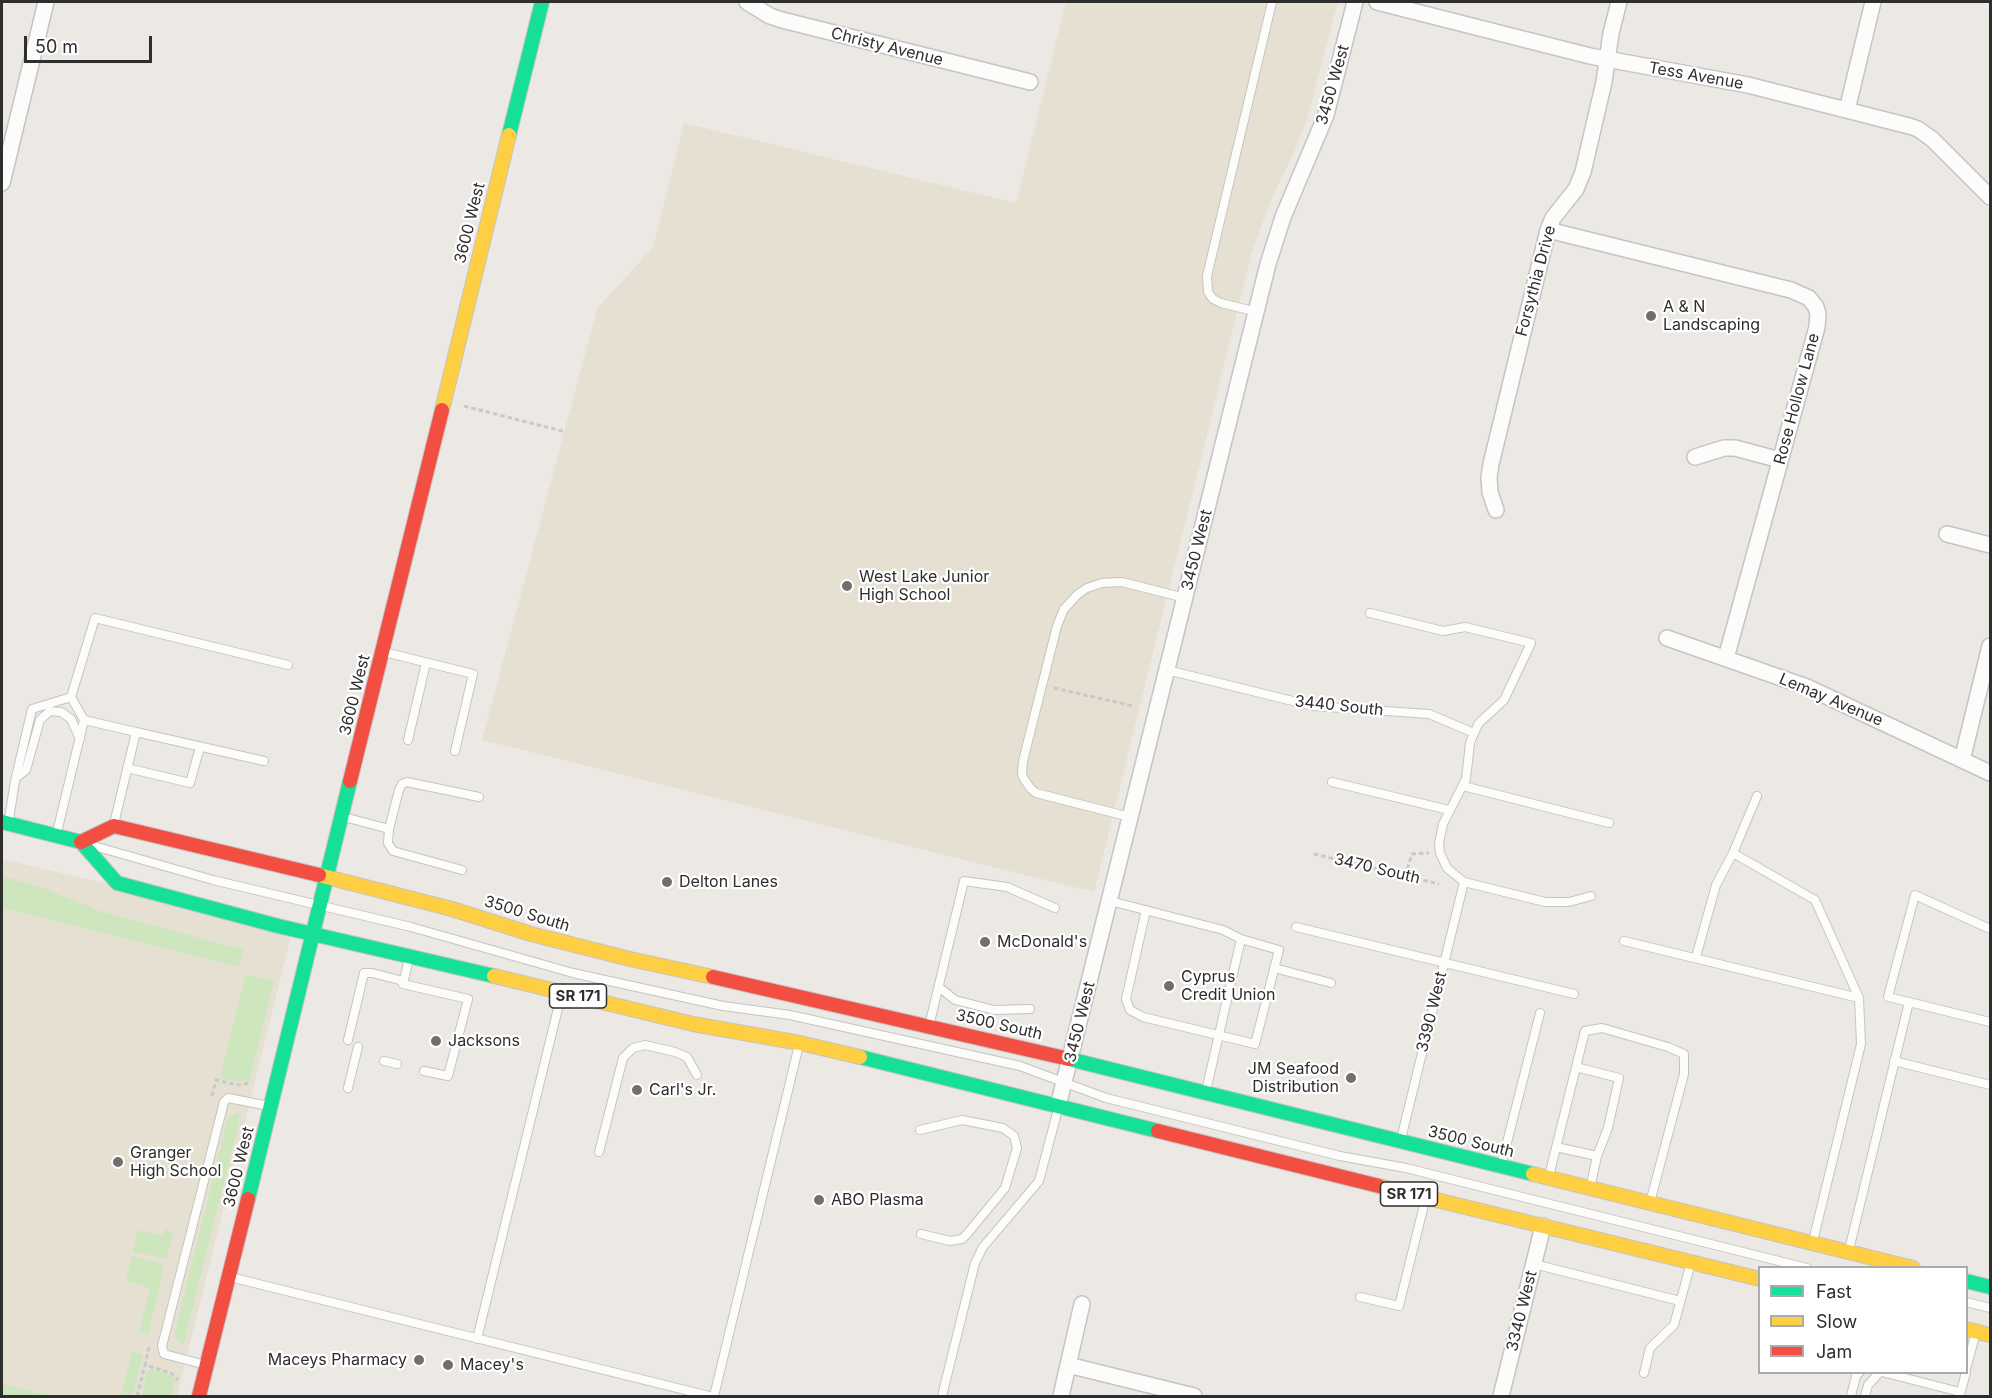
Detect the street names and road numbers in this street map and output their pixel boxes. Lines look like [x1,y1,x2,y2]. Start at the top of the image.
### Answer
street label: Christy Avenue [829,24,945,70]
street label: 3450 West [1312,43,1354,127]
street label: Tess Avenue [1647,58,1745,94]
street label: 3600 West [451,181,489,265]
street label: Forsythia Drive [1512,224,1560,338]
street label: Rose Hollow Lane [1770,331,1824,467]
street label: 3450 West [1178,508,1216,592]
street label: 3600 West [336,653,374,737]
street label: Lemay Avenue [1776,670,1886,730]
street label: 3440 South [1294,692,1384,720]
street label: 3470 South [1332,850,1422,888]
street label: 3500 South [482,892,572,936]
street label: 3390 West [1413,970,1451,1054]
street label: 3450 West [1061,980,1099,1064]
road number: SR 171 [550,984,606,1008]
street label: 3500 South [954,1006,1044,1044]
street label: 3500 South [1426,1122,1516,1162]
street label: 3600 West [220,1125,258,1209]
road number: SR 171 [1380,1182,1438,1206]
street label: 3340 West [1503,1269,1541,1353]

